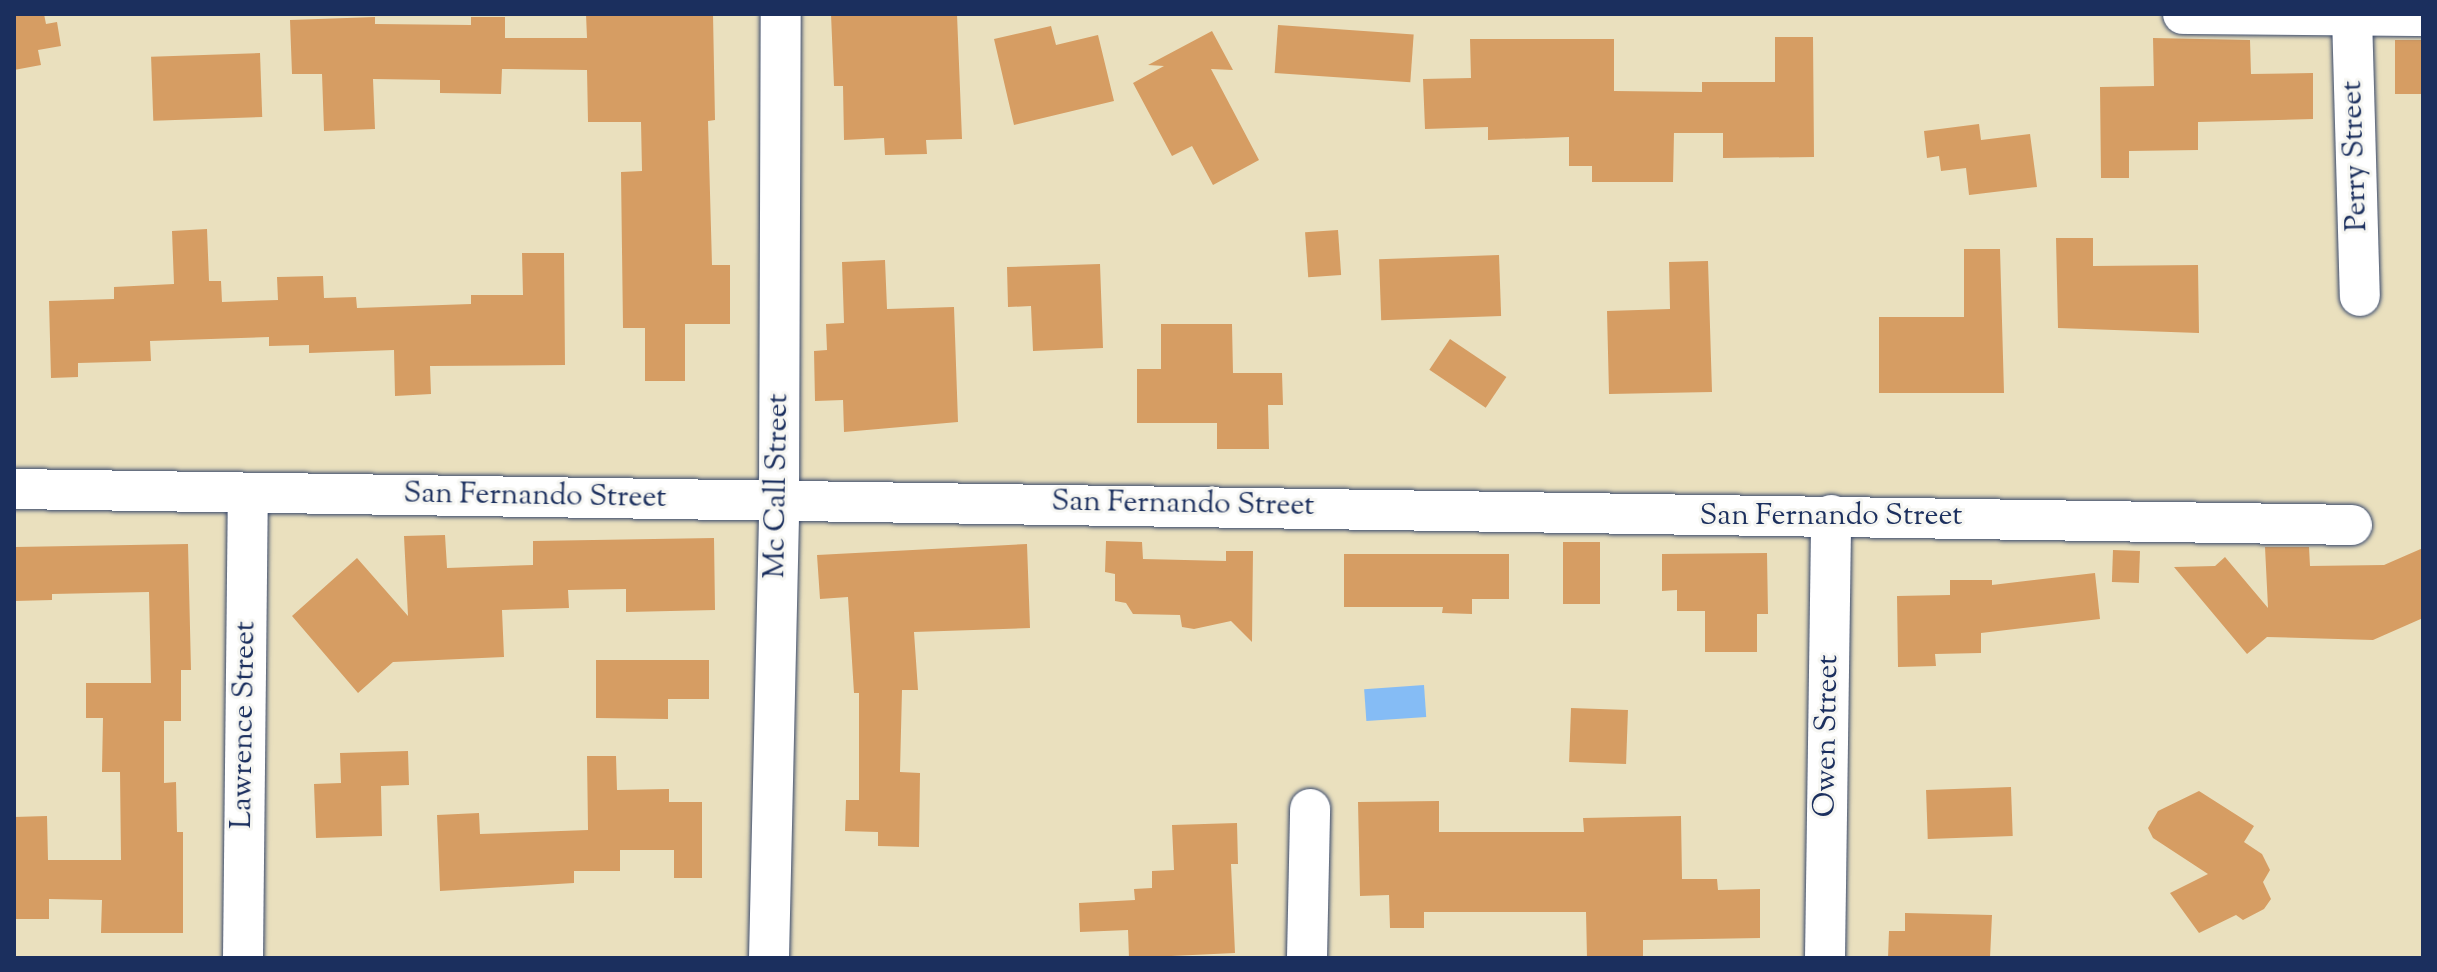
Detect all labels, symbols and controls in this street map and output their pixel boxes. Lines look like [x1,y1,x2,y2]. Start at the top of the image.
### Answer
street label: Perry Street [2335,80,2377,232]
street label: Mc Call Street [758,393,798,579]
street label: San Fernando Street [403,477,667,517]
street label: San Fernando Street [1051,485,1315,525]
street label: San Fernando Street [1699,499,1963,535]
street label: Lawrence Street [225,621,265,829]
street label: Owen Street [1809,654,1847,818]

